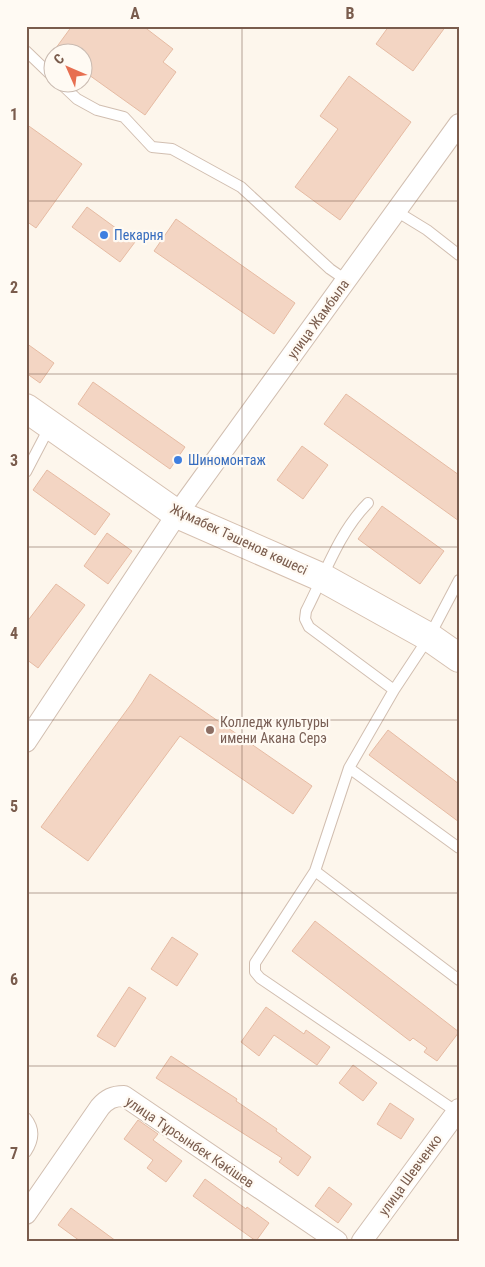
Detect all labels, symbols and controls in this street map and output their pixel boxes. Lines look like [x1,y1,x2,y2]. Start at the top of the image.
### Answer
text: A [130,4,140,23]
text: B [346,4,355,23]
north arrow [42,42,92,92]
text: С [50,50,67,67]
text: 1 [10,105,18,124]
place label: Пекарня [114,227,163,243]
marker: Пекарня [98,229,110,241]
street label: улица Жамбыла [284,276,352,362]
text: 2 [10,278,18,297]
text: 3 [10,451,18,470]
place label: Шиномонтаж [188,452,266,468]
marker: Шиномонтаж [172,454,184,466]
street label: Жұмабек Тәшенов көшесі [168,500,310,578]
text: 4 [10,624,18,643]
place label: Колледж культуры имени Акана Серэ [220,714,329,746]
marker: Колледж культуры имени Акана Серэ [204,724,216,736]
text: 5 [10,797,18,816]
text: 6 [10,970,18,989]
street label: улица Тұрсынбек Кәкішев [123,1093,257,1191]
street label: улица Шевченко [375,1131,445,1219]
text: 7 [10,1144,18,1163]

